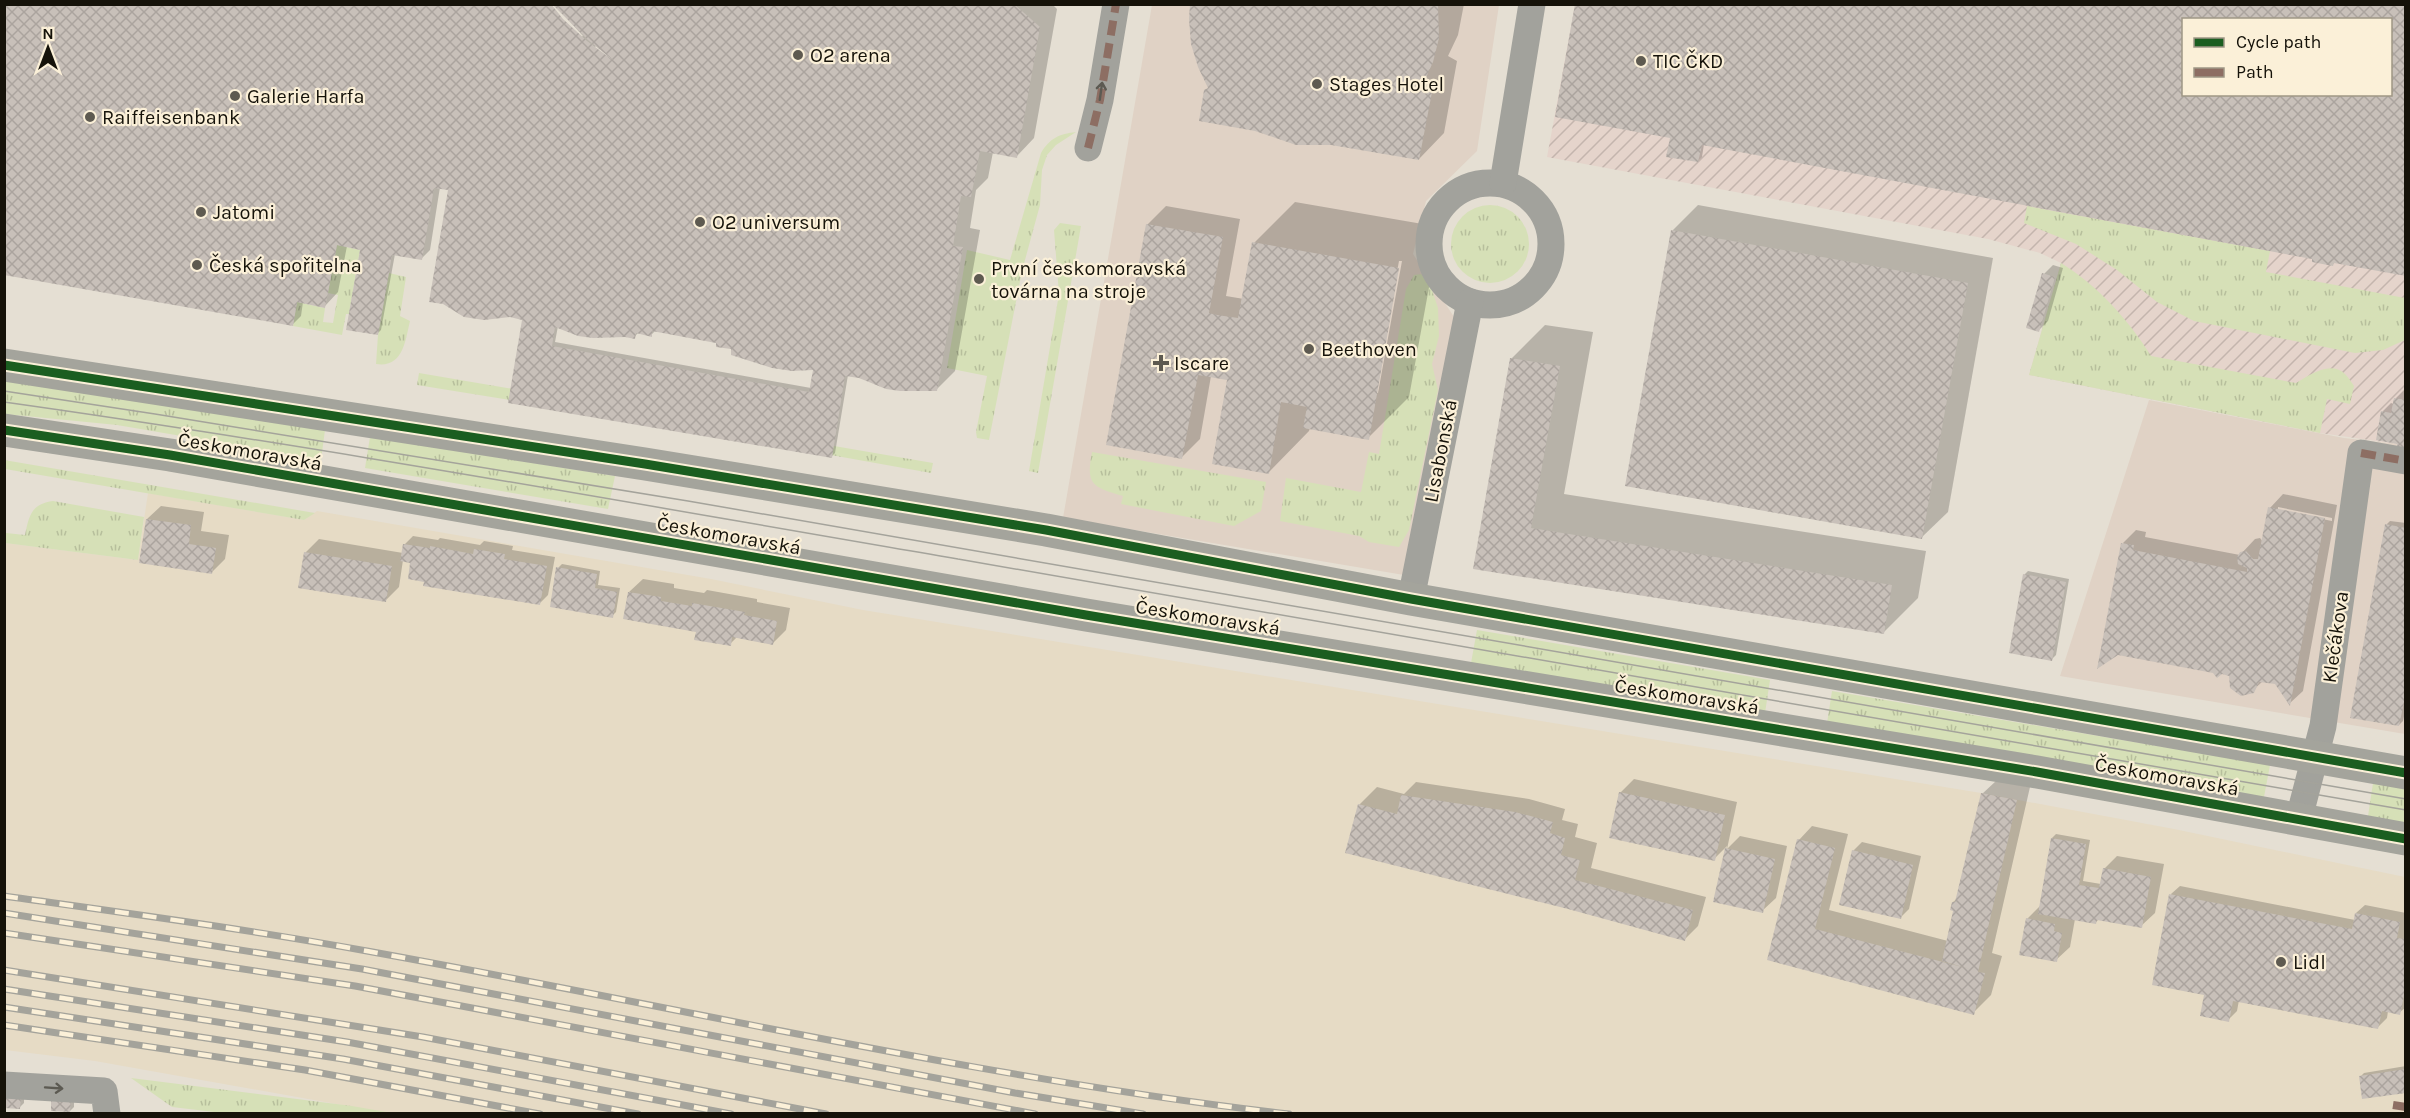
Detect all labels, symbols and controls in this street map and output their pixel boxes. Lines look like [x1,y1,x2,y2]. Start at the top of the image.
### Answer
north arrow [18,18,78,78]
legend [2182,18,2392,96]
text: N [42,24,54,43]
text: Cycle path [2236,31,2321,53]
place label: O2 arena [810,44,891,67]
marker: O2 arena [791,48,805,62]
place label: TIC ČKD [1653,49,1723,73]
marker: TIC ČKD [1634,54,1648,68]
text: Path [2236,61,2274,83]
place label: Stages Hotel [1329,73,1444,96]
marker: Stages Hotel [1310,77,1324,91]
one-way arrow [1095,82,1106,102]
place label: Galerie Harfa [247,85,364,108]
marker: Galerie Harfa [228,89,242,103]
place label: Raiffeisenbank [102,106,240,129]
marker: Raiffeisenbank [83,110,97,124]
place label: Jatomi [213,201,275,224]
marker: Jatomi [194,205,208,219]
place label: O2 universum [712,211,840,234]
marker: O2 universum [693,215,707,229]
place label: Česká spořitelna [209,253,362,277]
place label: První českomoravská továrna na stroje [991,257,1186,303]
marker: Česká spořitelna [190,258,204,272]
marker: První českomoravská továrna na stroje [972,272,986,286]
place label: Beethoven [1321,338,1417,361]
marker: Beethoven [1302,342,1316,356]
place label: Iscare [1174,352,1229,375]
marker: Iscare [1152,354,1170,372]
street label: Lisabonská [1419,398,1462,505]
street label: Českomoravská [176,427,324,475]
street label: Českomoravská [655,511,803,559]
street label: Klečákova [2318,590,2353,685]
street label: Českomoravská [1134,594,1282,640]
street label: Českomoravská [1613,673,1761,719]
street label: Českomoravská [2093,752,2241,800]
place label: Lidl [2293,951,2326,974]
marker: Lidl [2274,955,2288,969]
one-way arrow [44,1083,64,1094]

